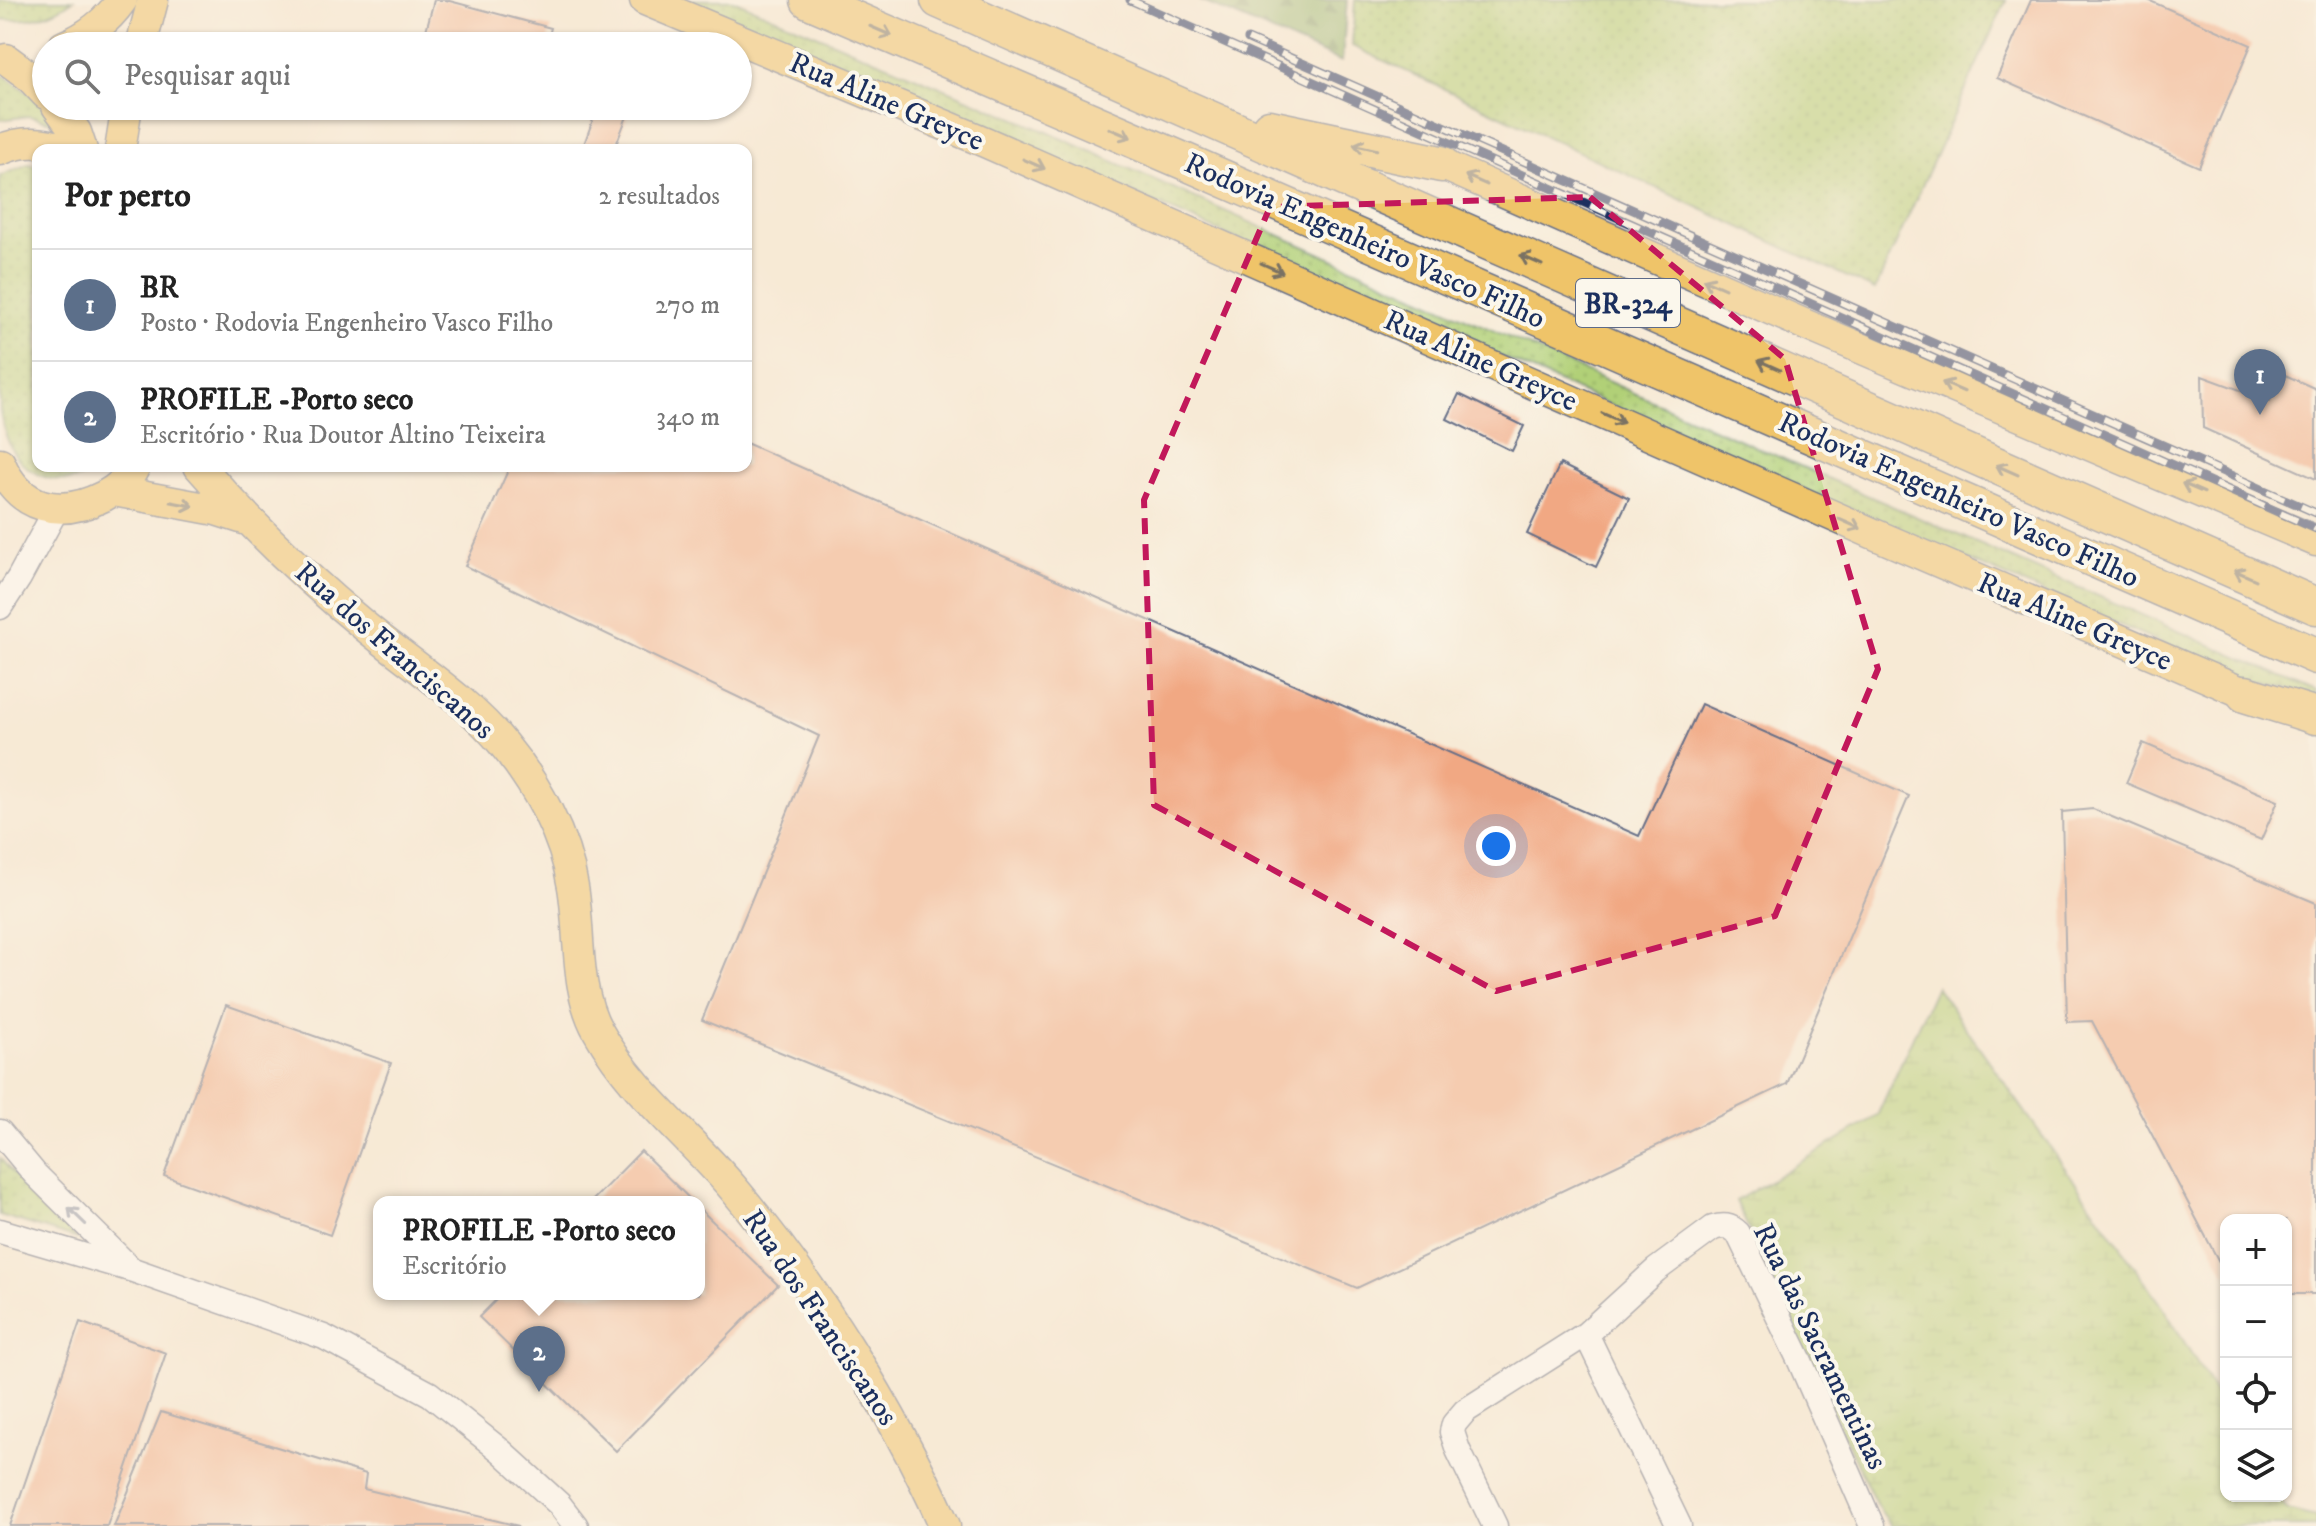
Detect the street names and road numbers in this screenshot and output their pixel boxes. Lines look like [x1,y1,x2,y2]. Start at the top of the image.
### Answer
street label: Rua Aline Greyce [784,45,989,160]
street label: Rodovia Engenheiro Vasco Filho [1178,145,1550,338]
road number: BR-324 [1576,279,1680,327]
street label: Rua Aline Greyce [1378,302,1583,421]
street label: Rodovia Engenheiro Vasco Filho [1772,404,2144,597]
street label: Rua dos Franciscanos [287,554,501,748]
street label: Rua Aline Greyce [1972,565,2177,680]
street label: Rua dos Franciscanos [734,1203,906,1433]
street label: Rua das Sacramentinas [1744,1218,1895,1476]

